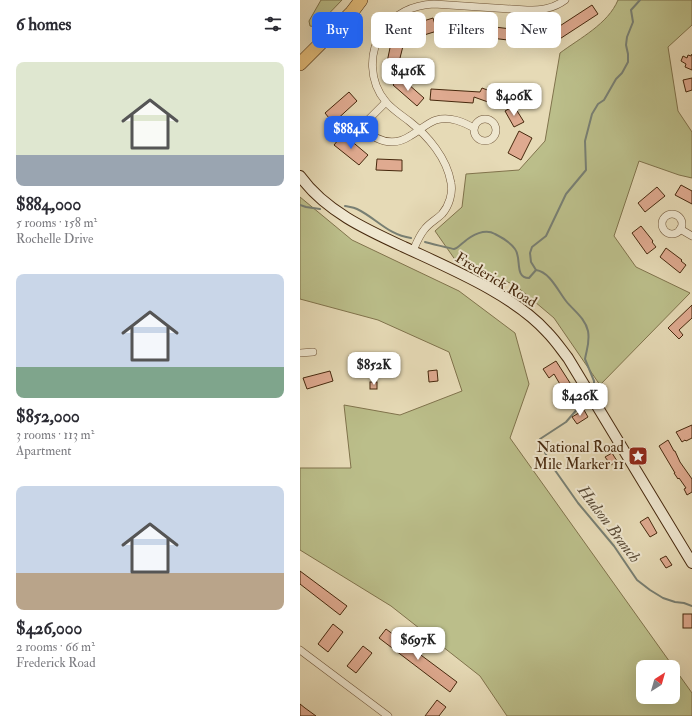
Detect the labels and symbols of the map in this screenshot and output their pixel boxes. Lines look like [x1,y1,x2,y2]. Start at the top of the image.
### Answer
pin: $416K [380,58,436,92]
pin: $406K [486,83,542,117]
pin: $884K [323,116,379,150]
street label: Frederick Road [452,248,541,312]
pin: $852K [346,352,402,386]
pin: $426K [552,383,608,417]
place label: National Road Mile Marker 11 [533,438,625,474]
place icon: National Road Mile Marker 11 [627,445,649,467]
water label: Hudson Branch [573,480,645,567]
pin: $697K [390,627,446,661]
north arrow [636,660,680,704]

